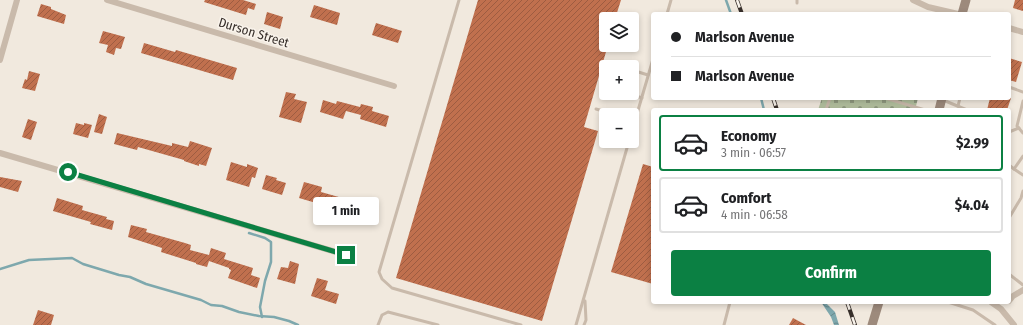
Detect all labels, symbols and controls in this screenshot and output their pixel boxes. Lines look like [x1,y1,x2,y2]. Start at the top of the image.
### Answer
map controls [599,12,639,148]
button: layers [599,12,639,52]
street label: Durson Street [217,15,292,51]
text: Marlson Avenue [695,28,794,46]
button: + [599,60,639,100]
text: Marlson Avenue [695,67,794,85]
button: − [599,108,639,148]
icon: car [673,125,709,161]
text: Economy [721,127,776,145]
text: $2.99 [956,134,989,152]
text: 3 min · 06:57 [721,145,786,160]
route start [59,163,77,181]
icon: car [673,187,709,223]
text: Comfort [721,189,772,207]
text: $4.04 [955,196,989,214]
callout: 1 min [313,197,379,225]
text: 1 min [332,203,360,218]
text: 4 min · 06:58 [721,207,788,222]
route end [337,246,355,264]
button: Confirm [671,250,991,296]

